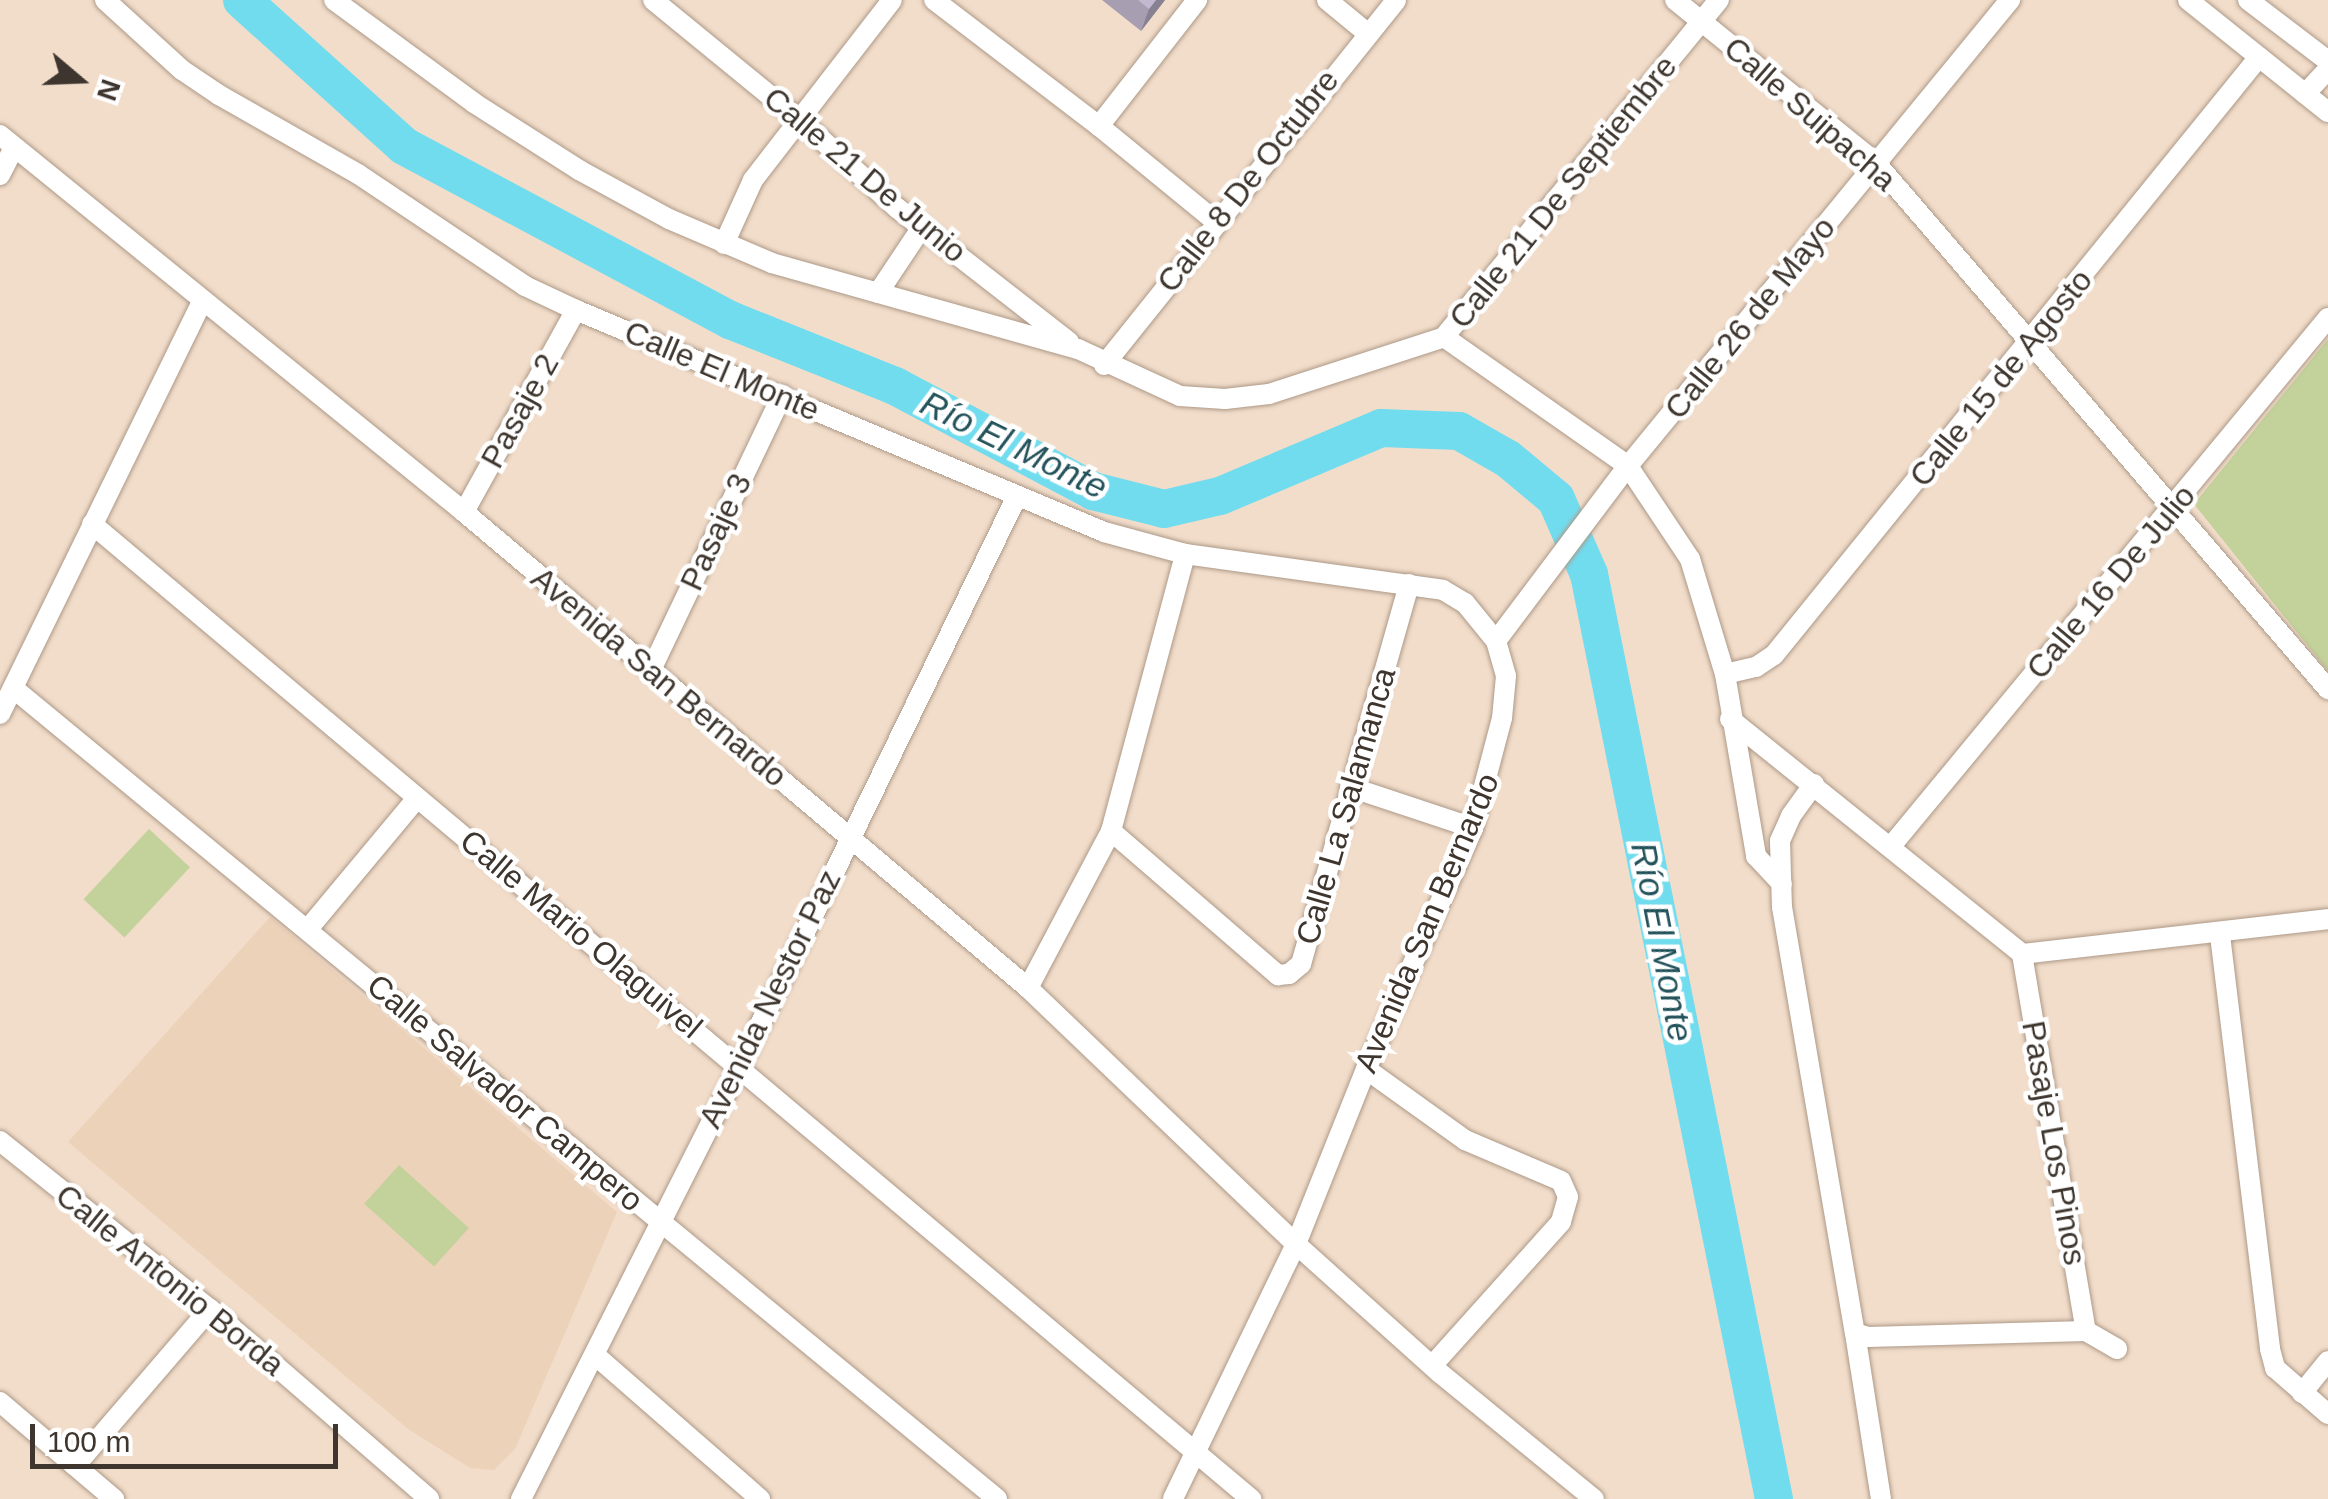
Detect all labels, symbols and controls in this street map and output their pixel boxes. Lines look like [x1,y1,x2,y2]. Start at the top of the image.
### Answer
street label: Calle Suipacha [1716,29,1904,199]
north arrow [30,30,130,130]
street label: Calle 21 De Septiembre [1441,48,1685,336]
street label: Calle 8 De Octubre [1149,62,1347,300]
text: N [91,75,127,105]
street label: Calle 21 De Junio [756,79,974,271]
street label: Calle 26 de Mayo [1657,209,1843,427]
street label: Calle 15 de Agosto [1901,261,2101,495]
street label: Calle El Monte [619,313,825,429]
street label: Pasaje 2 [473,347,567,475]
water label: Río El Monte [914,382,1114,508]
street label: Pasaje 3 [672,467,760,597]
street label: Calle 16 De Julio [2019,477,2203,687]
street label: Avenida San Bernardo [524,559,794,795]
street label: Calle La Salamanca [1288,663,1404,949]
street label: Avenida San Bernardo [1347,768,1507,1078]
street label: Calle Mario Olaguivel [452,822,710,1046]
water label: Río El Monte [1622,839,1702,1045]
street label: Avenida Nestor Paz [691,864,849,1134]
street label: Calle Salvador Campero [359,966,651,1220]
street label: Pasaje Los Pinos [2014,1018,2094,1268]
street label: Calle Antonio Borda [47,1176,293,1384]
scale bar [35,1404,342,1466]
text: 100 m [47,1425,130,1458]

